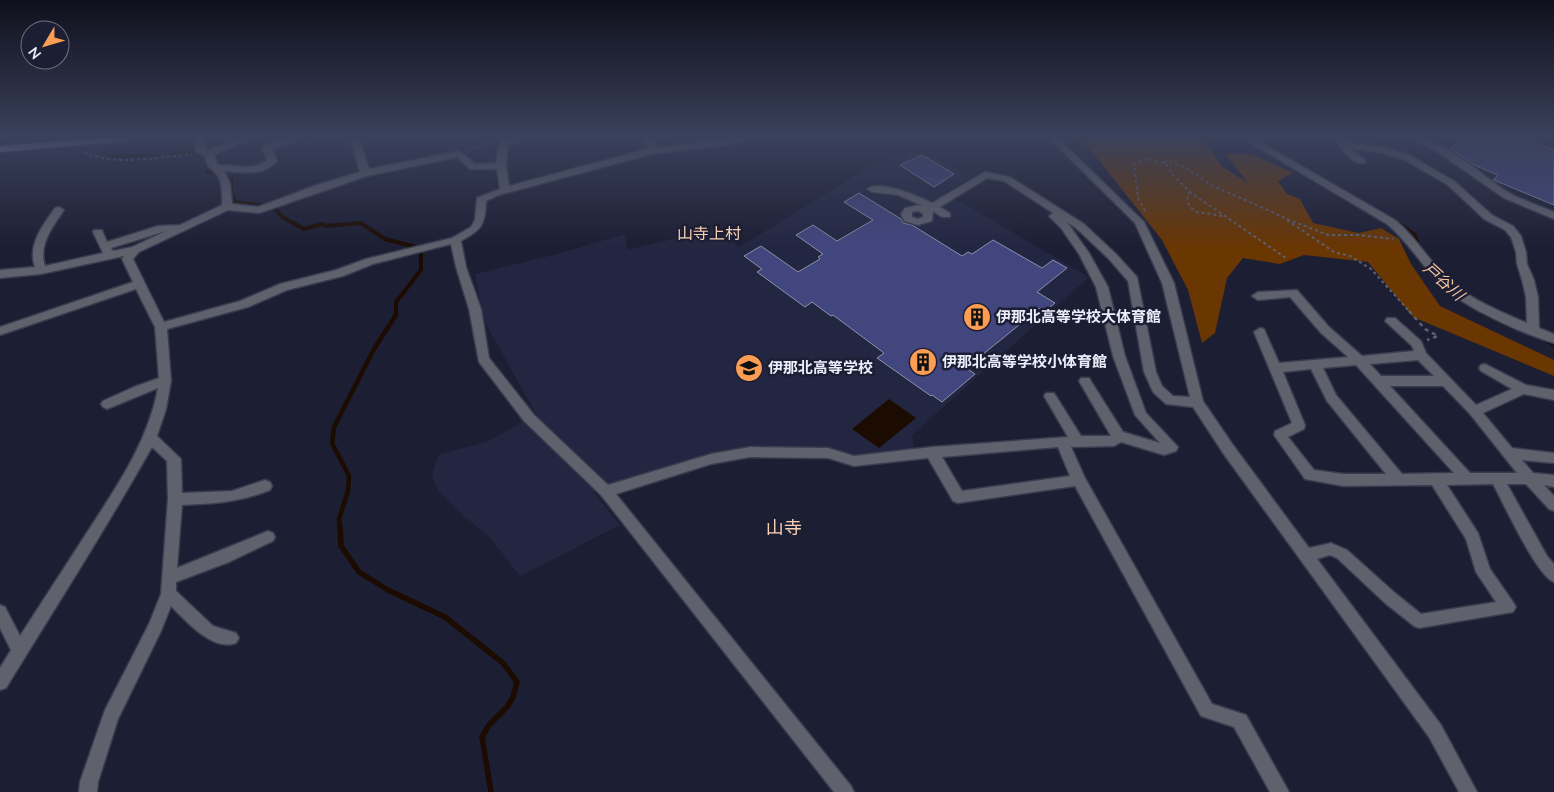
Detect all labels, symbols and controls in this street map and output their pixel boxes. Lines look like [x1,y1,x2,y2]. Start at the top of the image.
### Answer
north arrow [20,20,70,70]
text: N [24,44,44,63]
district label: 山寺上村 [677,223,741,242]
water label: 戸谷川 [1420,258,1470,305]
building icon: 伊那北高等学校大体育館 [962,302,992,332]
place label: 伊那北高等学校大体育館 [996,307,1161,325]
building icon: 伊那北高等学校小体育館 [908,347,938,377]
place label: 伊那北高等学校小体育館 [942,352,1107,370]
school or university icon: 伊那北高等学校 [734,353,764,383]
place label: 伊那北高等学校 [768,358,873,376]
district label: 山寺 [766,516,802,538]

